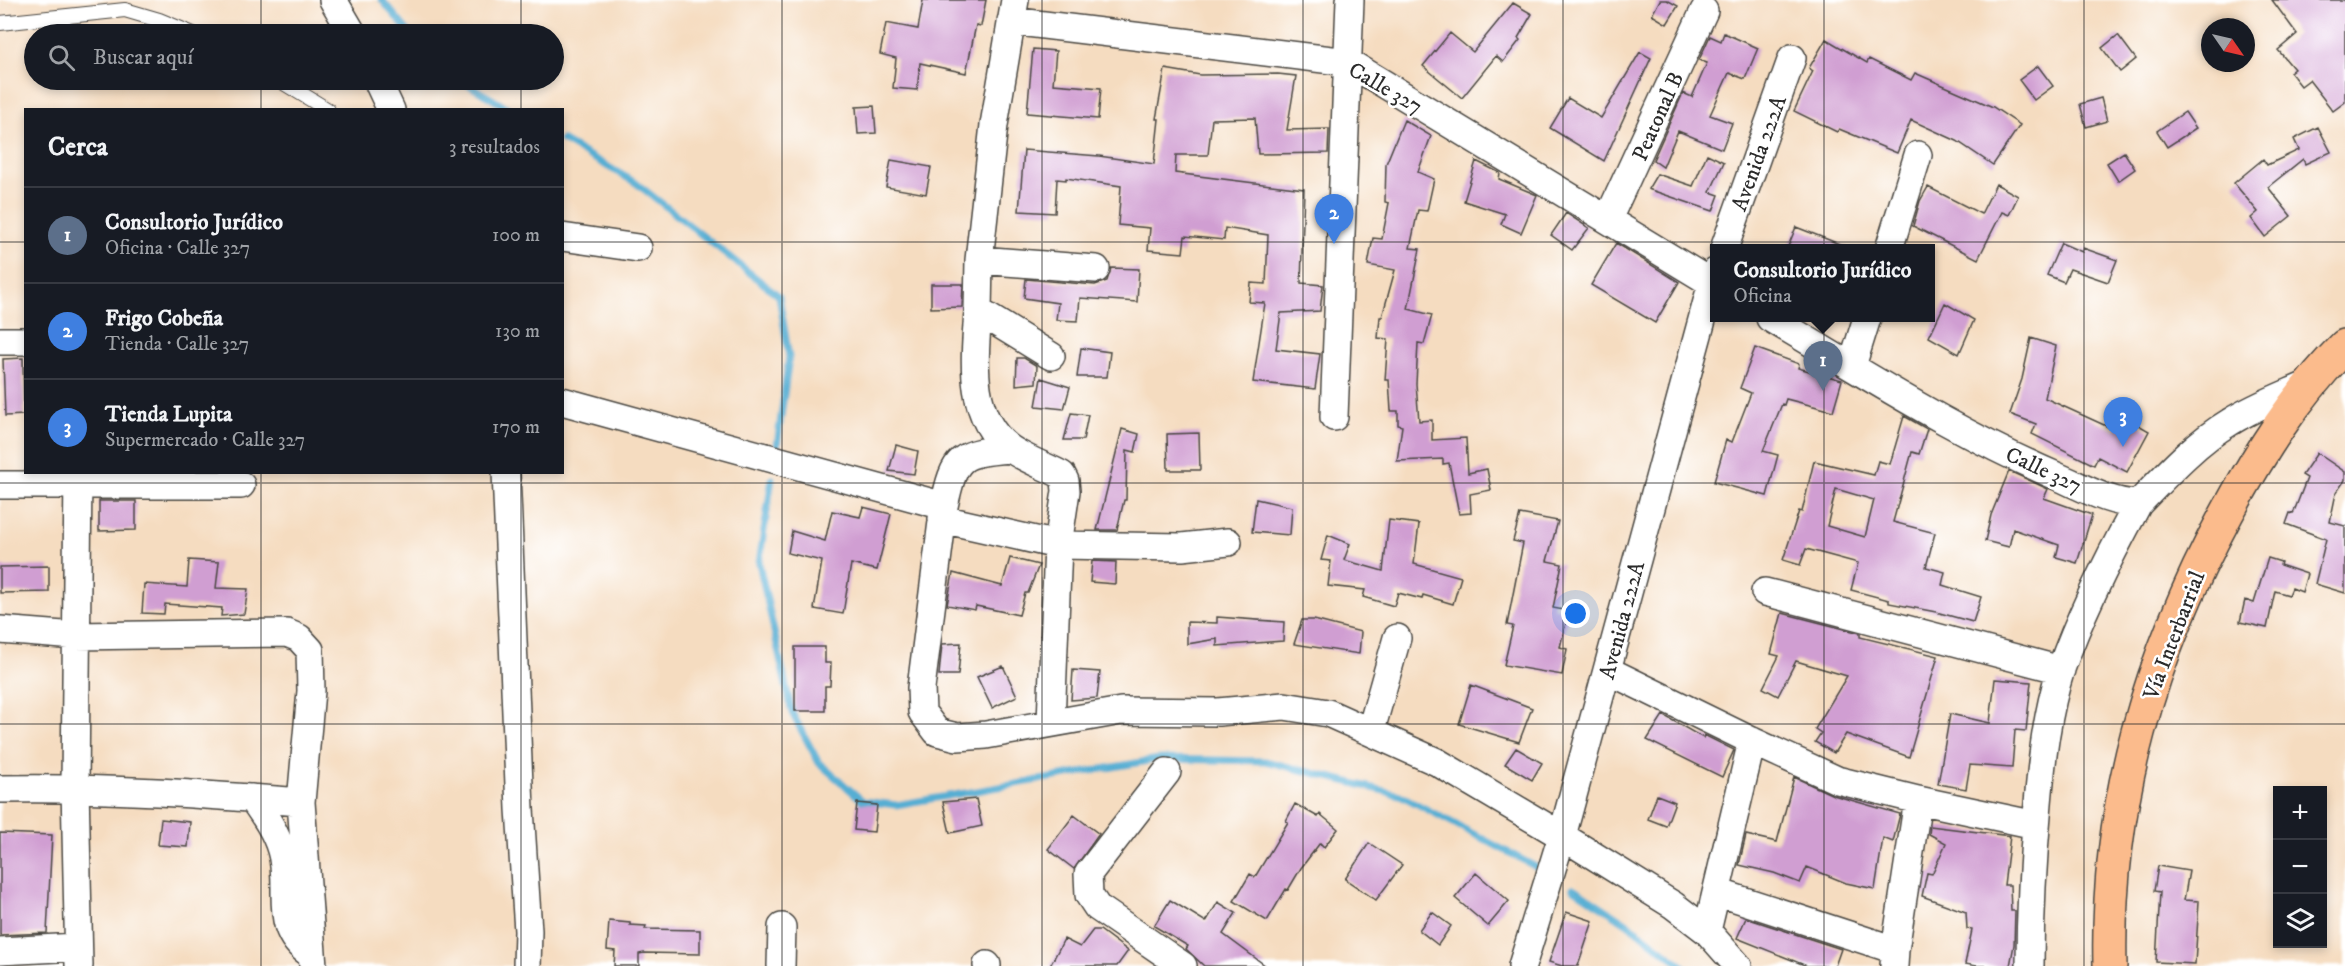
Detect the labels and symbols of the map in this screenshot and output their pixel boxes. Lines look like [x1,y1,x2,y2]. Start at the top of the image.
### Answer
north arrow [2201,18,2255,72]
street label: Calle 327 [1343,56,1427,120]
street label: Peatonal B [1627,68,1690,165]
street label: Avenida 222A [1726,91,1793,215]
pin: 2 [1314,194,1354,244]
pin: 1 [1804,342,1842,391]
pin: 3 [2104,398,2142,447]
street label: Calle 327 [2001,441,2086,500]
street label: Avenida 222A [1594,558,1651,682]
street label: Vía Interbarrial [2137,567,2211,705]
your location [1561,599,1590,628]

